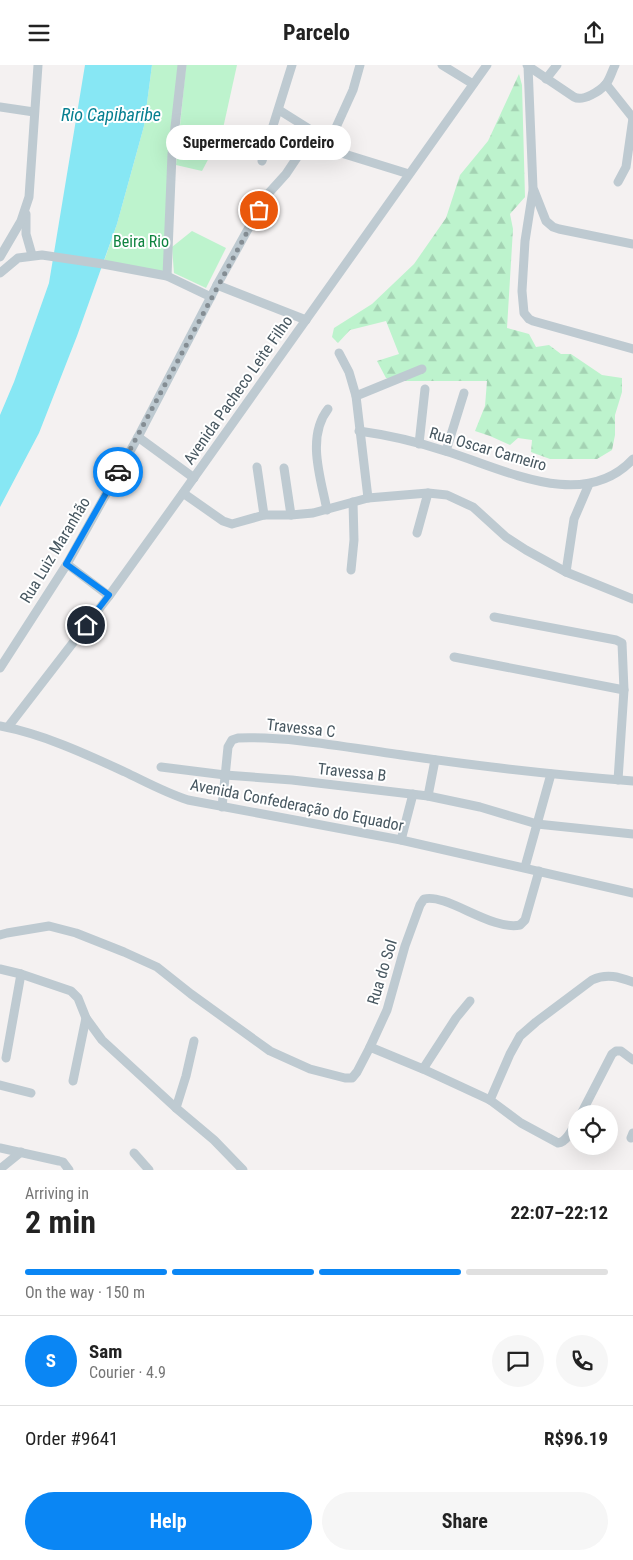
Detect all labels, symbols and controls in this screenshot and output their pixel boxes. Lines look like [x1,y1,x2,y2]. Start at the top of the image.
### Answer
icon: menu [25,19,53,47]
icon: share [580,19,608,47]
text: Parcelo [283,20,350,45]
water label: Rio Capibaribe [61,104,161,125]
callout: Supermercado Cordeiro [166,125,352,160]
text: Supermercado Cordeiro [183,133,334,152]
pin [238,189,280,231]
icon: bag [245,196,273,224]
park label: Beira Rio [113,232,169,251]
street label: Avenida Pacheco Leite Filho [179,312,297,468]
street label: Rua Oscar Carneiro [427,423,549,475]
courier [93,447,143,497]
icon: car [104,458,132,486]
street label: Rua Luiz Maranhão [16,494,94,606]
pin [65,604,107,646]
icon: home [72,611,100,639]
street label: Travessa C [266,715,336,741]
street label: Travessa B [317,759,387,785]
street label: Avenida Confederação do Equador [189,775,405,835]
street label: Rua do Sol [363,937,401,1007]
map controls [568,1105,618,1155]
button: locate [568,1105,618,1155]
text: Arriving in [25,1184,89,1203]
text: 22:07–22:12 [510,1201,608,1224]
text: 2 min [25,1203,96,1241]
text: On the way · 150 m [25,1283,145,1302]
button: chat [492,1335,544,1387]
button: phone [556,1335,608,1387]
text: Sam [89,1340,122,1363]
text: S [46,1349,56,1372]
text: Courier · 4.9 [89,1363,166,1382]
text: Order #9641 [25,1427,118,1450]
text: R$96.19 [544,1427,608,1450]
button: Help [25,1492,312,1550]
button: Share [322,1492,608,1550]

